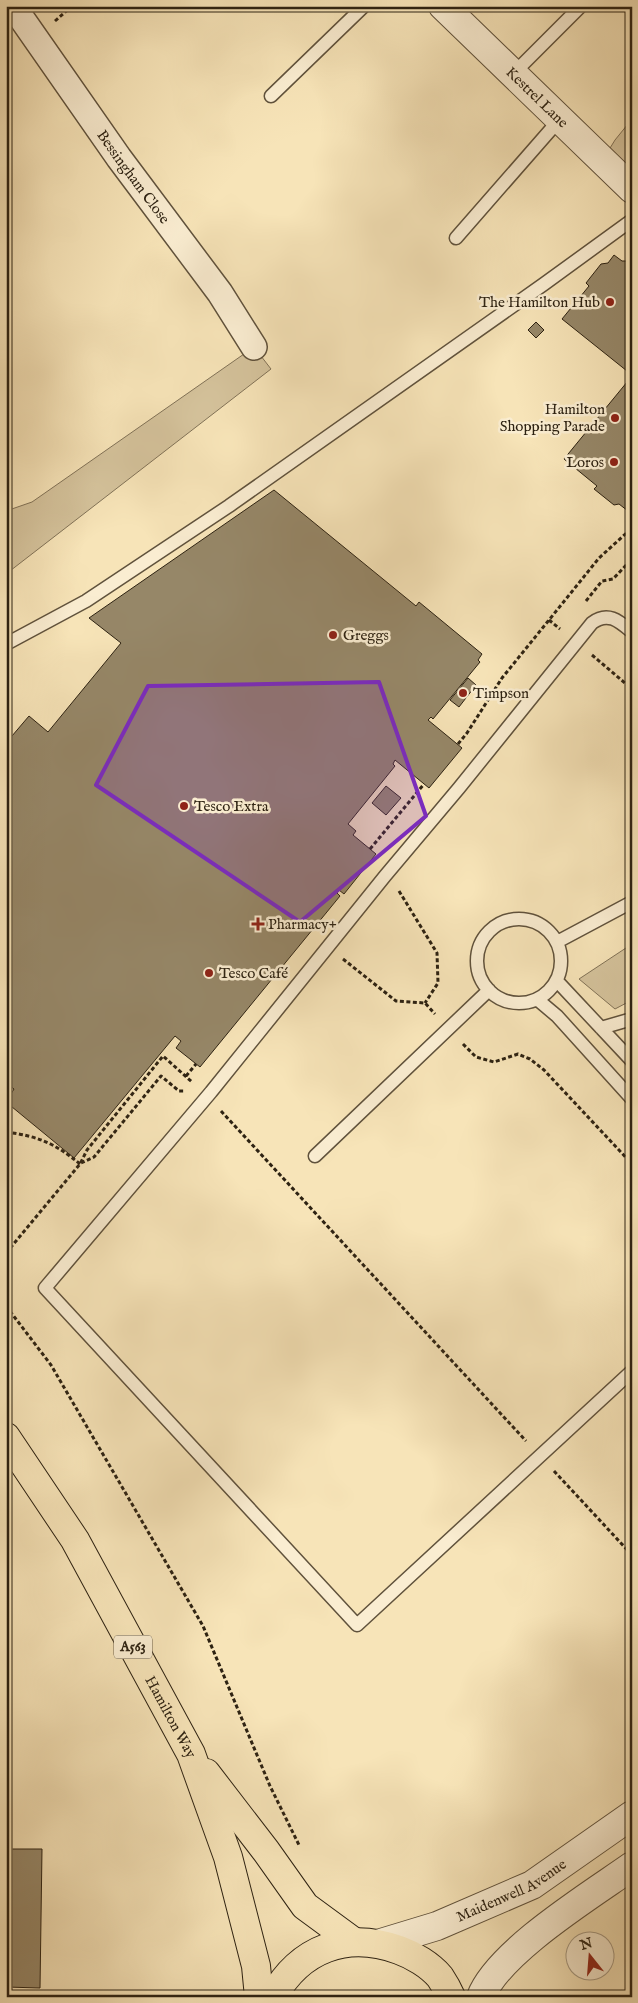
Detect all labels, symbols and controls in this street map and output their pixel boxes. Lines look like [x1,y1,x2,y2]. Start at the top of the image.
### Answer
street label: Kestrel Lane [502,62,573,132]
street label: Bessingham Close [93,126,174,228]
place label: The Hamilton Hub [479,293,600,312]
marker: The Hamilton Hub [604,296,616,308]
place label: Hamilton Shopping Parade [500,400,605,436]
marker: Hamilton Shopping Parade [609,412,621,424]
place label: Loros [566,453,604,472]
marker: Loros [608,456,620,468]
place label: Greggs [343,626,389,645]
marker: Greggs [327,629,339,641]
place label: Timpson [473,684,529,703]
marker: Timpson [457,687,469,699]
place label: Tesco Extra [194,797,269,816]
marker: Tesco Extra [178,800,190,812]
place label: Pharmacy+ [268,915,337,934]
marker: Pharmacy+ [252,918,264,930]
place label: Tesco Café [219,964,288,983]
marker: Tesco Café [203,967,215,979]
road number: A563 [114,1635,152,1658]
street label: Hamilton Way [141,1672,201,1762]
street label: Maidenwell Avenue [453,1854,570,1926]
north arrow [566,1930,616,1980]
text: N [577,1934,595,1955]

